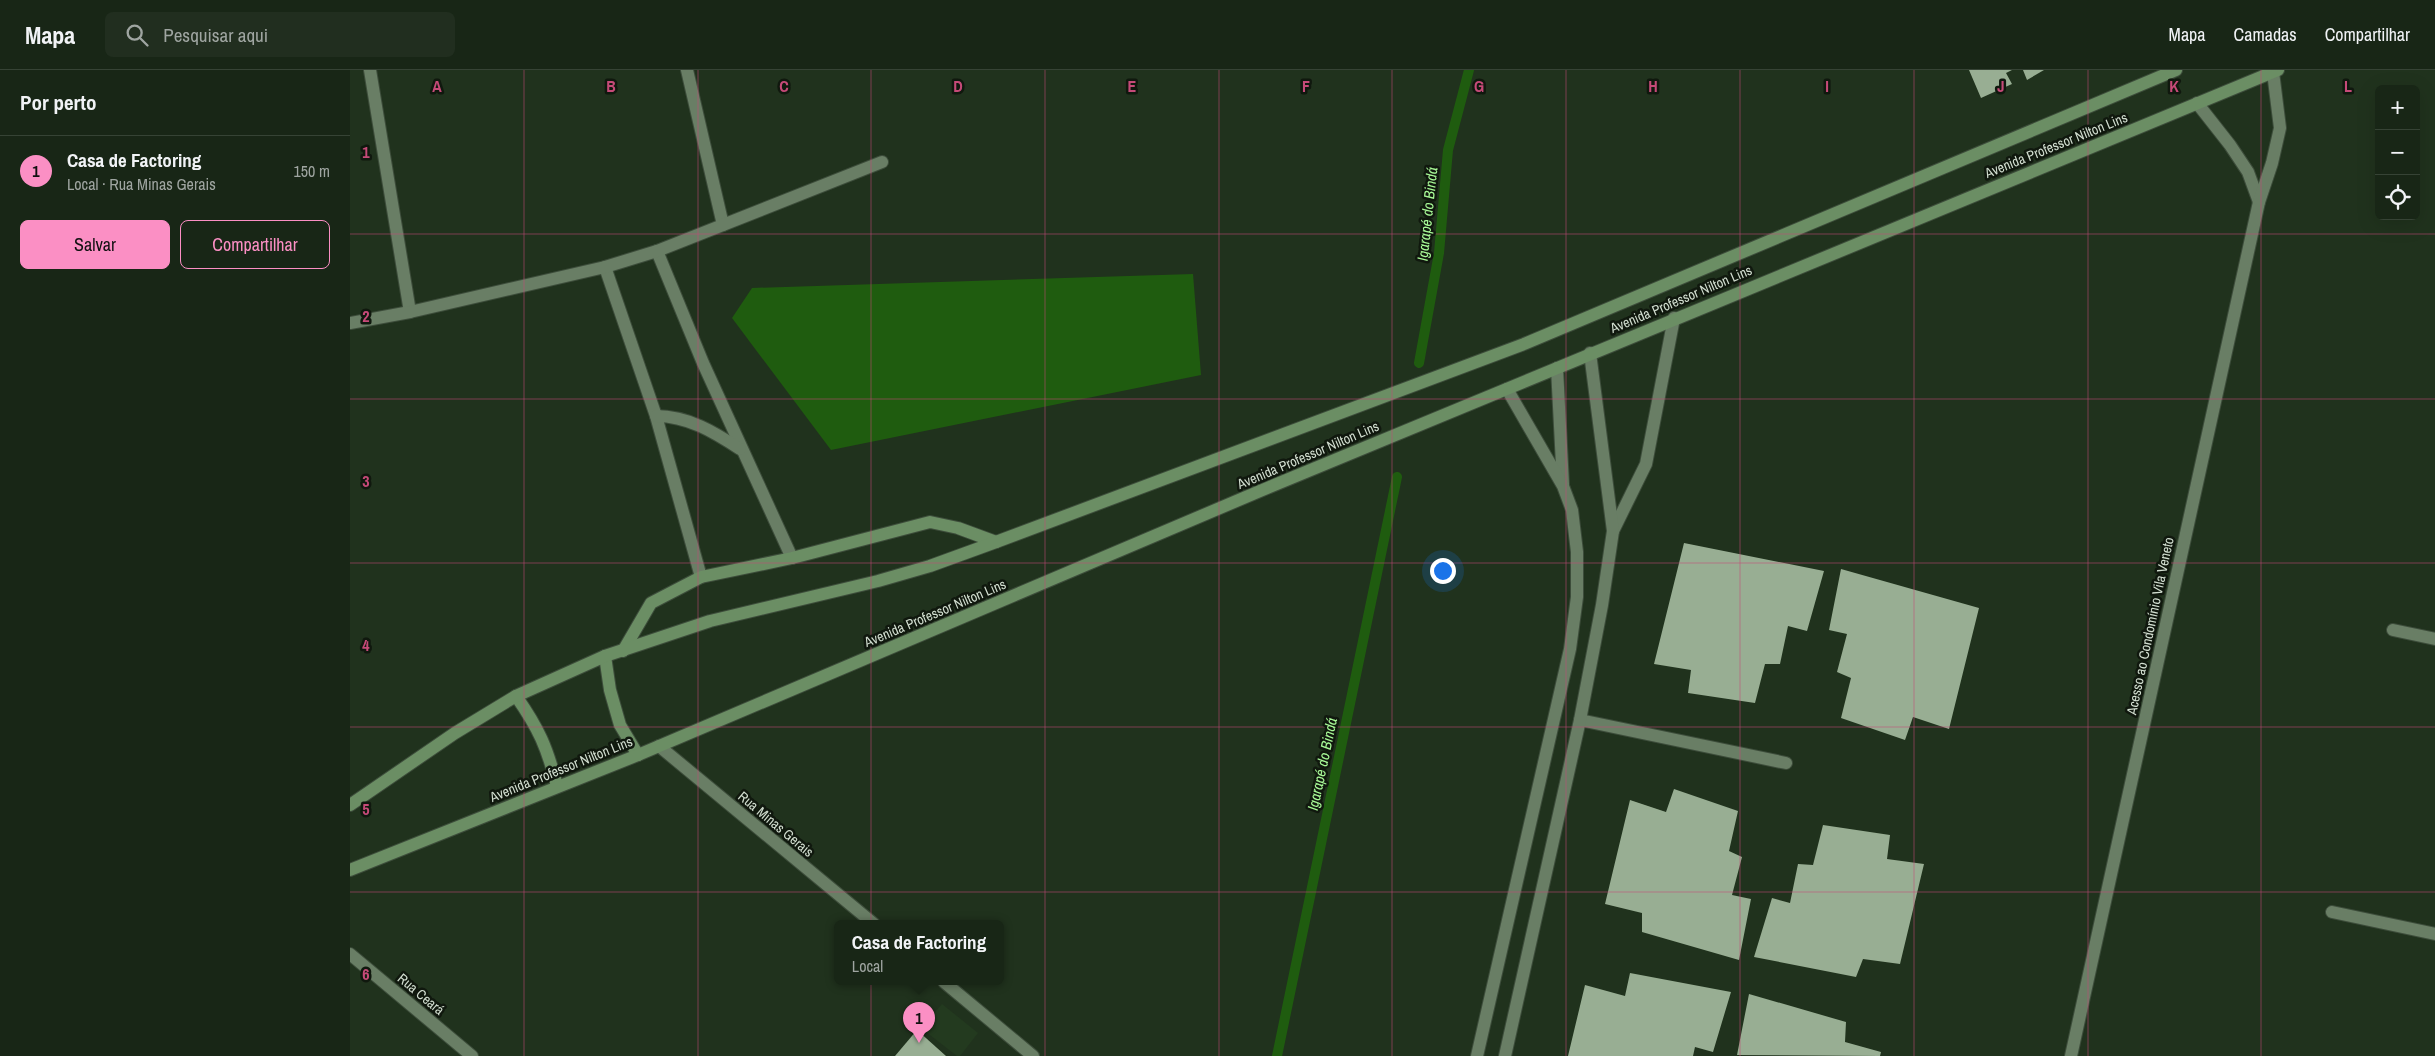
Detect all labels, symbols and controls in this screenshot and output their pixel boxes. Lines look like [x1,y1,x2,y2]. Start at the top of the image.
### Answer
search box [105,12,455,57]
text: Mapa [25,19,75,51]
icon: search [123,21,151,49]
text: Pesquisar aqui [163,22,268,48]
text: Mapa [2169,22,2206,47]
text: Camadas [2234,22,2297,47]
text: Compartilhar [2325,22,2410,47]
text: A [432,75,442,97]
text: B [606,75,616,97]
text: C [779,75,789,97]
text: D [953,75,963,97]
text: E [1128,75,1137,97]
text: F [1302,75,1310,97]
text: G [1474,75,1484,97]
text: H [1648,75,1658,97]
text: I [1825,75,1829,97]
text: J [1997,75,2005,97]
text: K [2169,75,2179,97]
text: L [2344,75,2352,97]
map controls [2375,85,2420,220]
button: + [2375,85,2420,130]
text: Por perto [20,88,97,117]
street label: Avenida Professor Nilton Lins [1981,108,2130,182]
button: − [2375,130,2420,175]
text: 1 [362,141,370,163]
text: Casa de Factoring [67,147,201,173]
text: 1 [32,160,40,182]
text: 150 m [294,160,330,182]
water label: Igarapé do Bindá [1412,166,1442,262]
text: Local · Rua Minas Gerais [67,173,216,195]
button: locate [2375,175,2420,220]
button: Salvar [20,220,170,269]
button: Compartilhar [180,220,330,269]
street label: Avenida Professor Nilton Lins [1606,261,1755,337]
text: 2 [362,305,370,327]
street label: Avenida Professor Nilton Lins [1233,417,1382,493]
text: 3 [362,470,370,492]
street label: Acesso ao Condomínio Vila Veneto [2122,536,2178,717]
your location [1430,558,1456,584]
street label: Avenida Professor Nilton Lins [860,575,1009,651]
text: 4 [362,634,370,656]
water label: Igarapé do Bindá [1302,716,1342,812]
street label: Avenida Professor Nilton Lins [486,732,635,806]
street label: Rua Minas Gerais [735,787,818,861]
text: 5 [362,798,370,820]
popup [834,920,1004,985]
text: Casa de Factoring [852,929,986,955]
text: Local [852,955,883,977]
text: 6 [362,963,370,985]
street label: Rua Ceará [394,969,449,1019]
pin: 1 [903,1002,935,1043]

